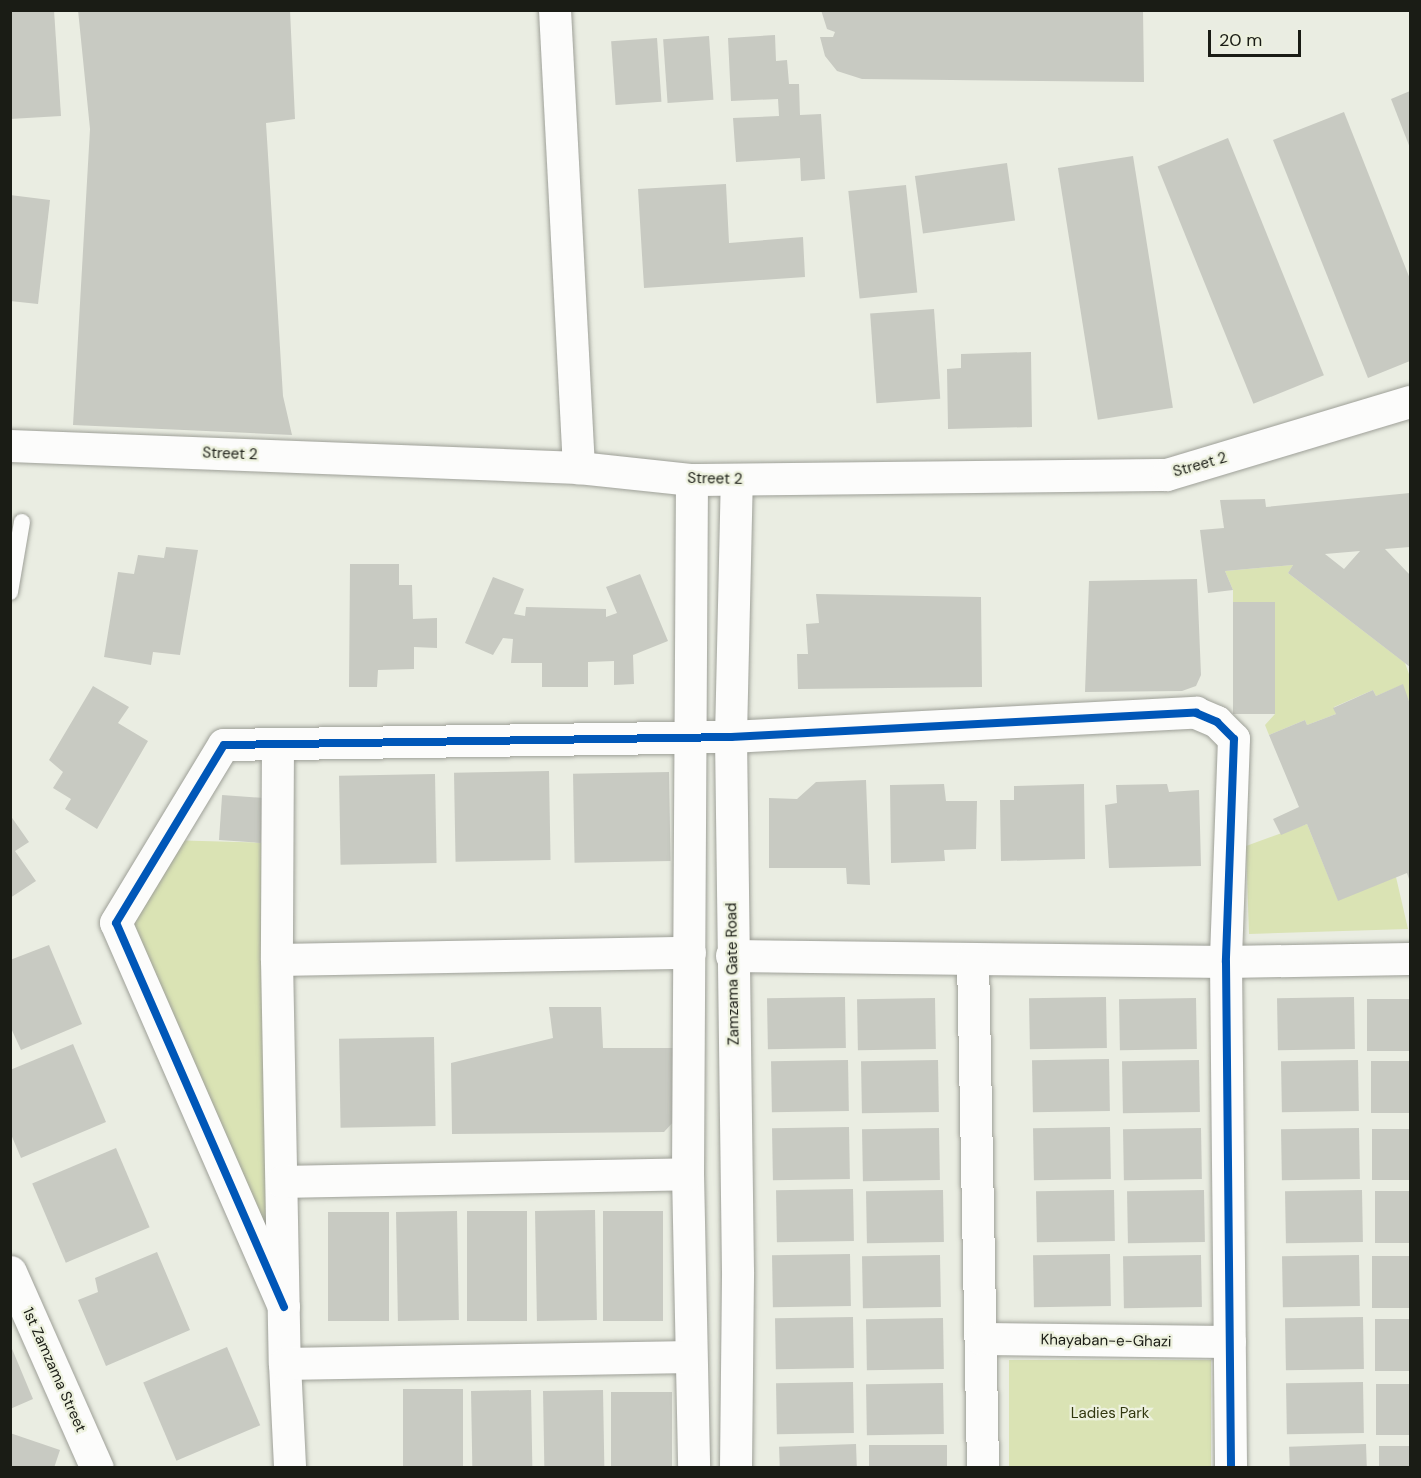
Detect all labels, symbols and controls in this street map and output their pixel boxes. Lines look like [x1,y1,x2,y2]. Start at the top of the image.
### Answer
scale bar [1211,18,1304,56]
text: 20 m [1219,28,1262,52]
street label: Street 2 [202,444,258,464]
street label: Street 2 [1171,449,1229,481]
street label: Street 2 [687,470,743,488]
street label: Zamzama Gate Road [723,903,743,1045]
street label: 1st Zamzama Street [18,1305,90,1435]
street label: Khayaban-e-Ghazi [1040,1331,1172,1351]
park label: Ladies Park [1071,1405,1149,1423]

